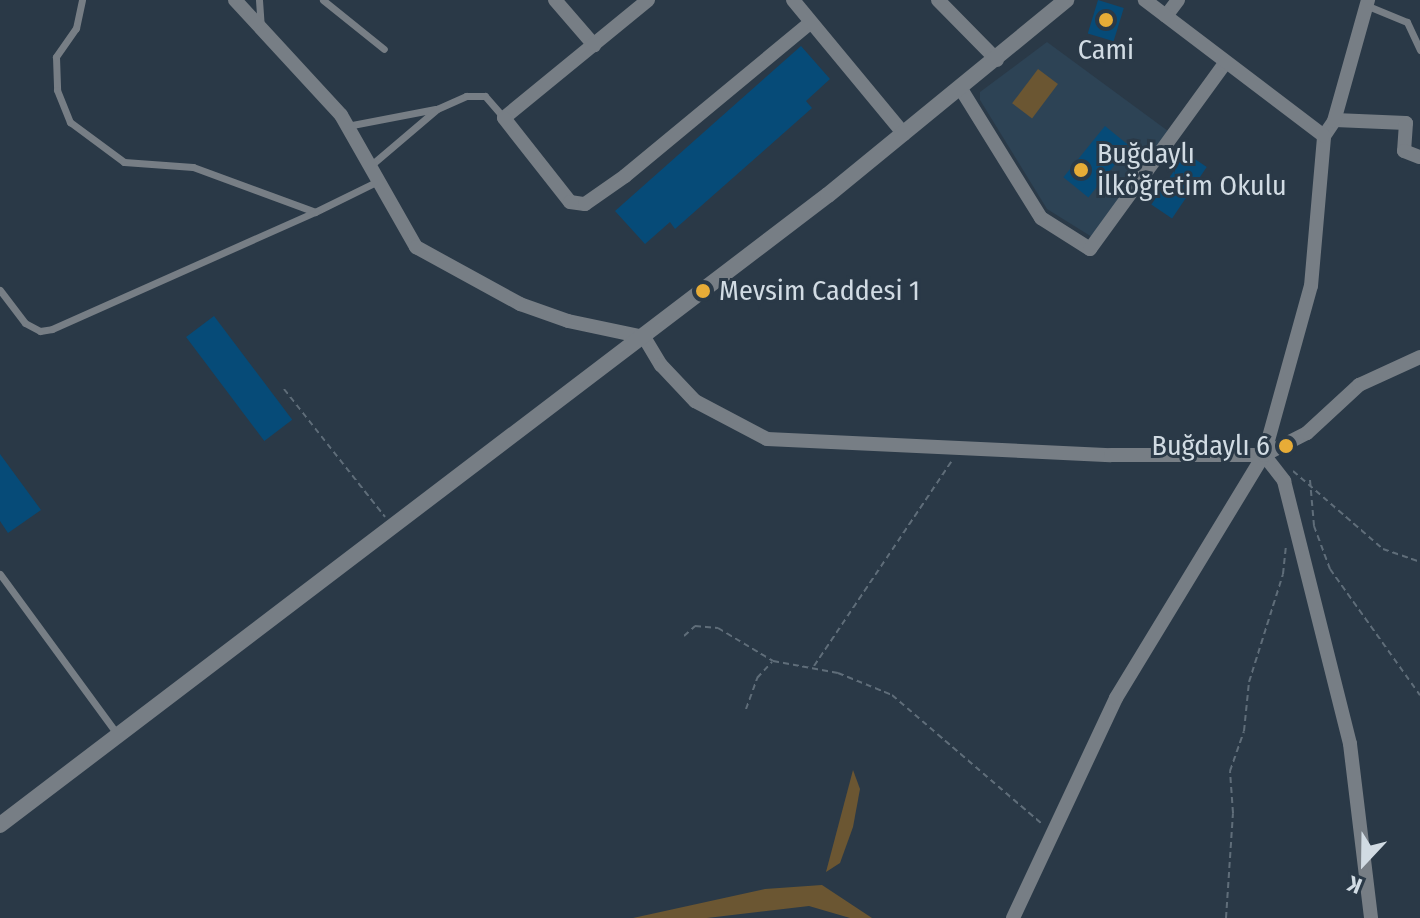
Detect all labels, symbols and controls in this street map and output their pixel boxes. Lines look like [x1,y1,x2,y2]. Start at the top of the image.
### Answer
marker: Cami [1097,11,1115,29]
place label: Cami [1078,33,1134,67]
place label: Buğdaylı İlköğretim Okulu [1097,137,1287,203]
marker: Buğdaylı İlköğretim Okulu [1072,161,1090,179]
place label: Mevsim Caddesi 1 [719,274,920,308]
marker: Mevsim Caddesi 1 [694,282,712,300]
place label: Buğdaylı 6 [1152,429,1270,463]
marker: Buğdaylı 6 [1277,437,1295,455]
north arrow [1324,822,1404,902]
text: K [1344,870,1366,900]

